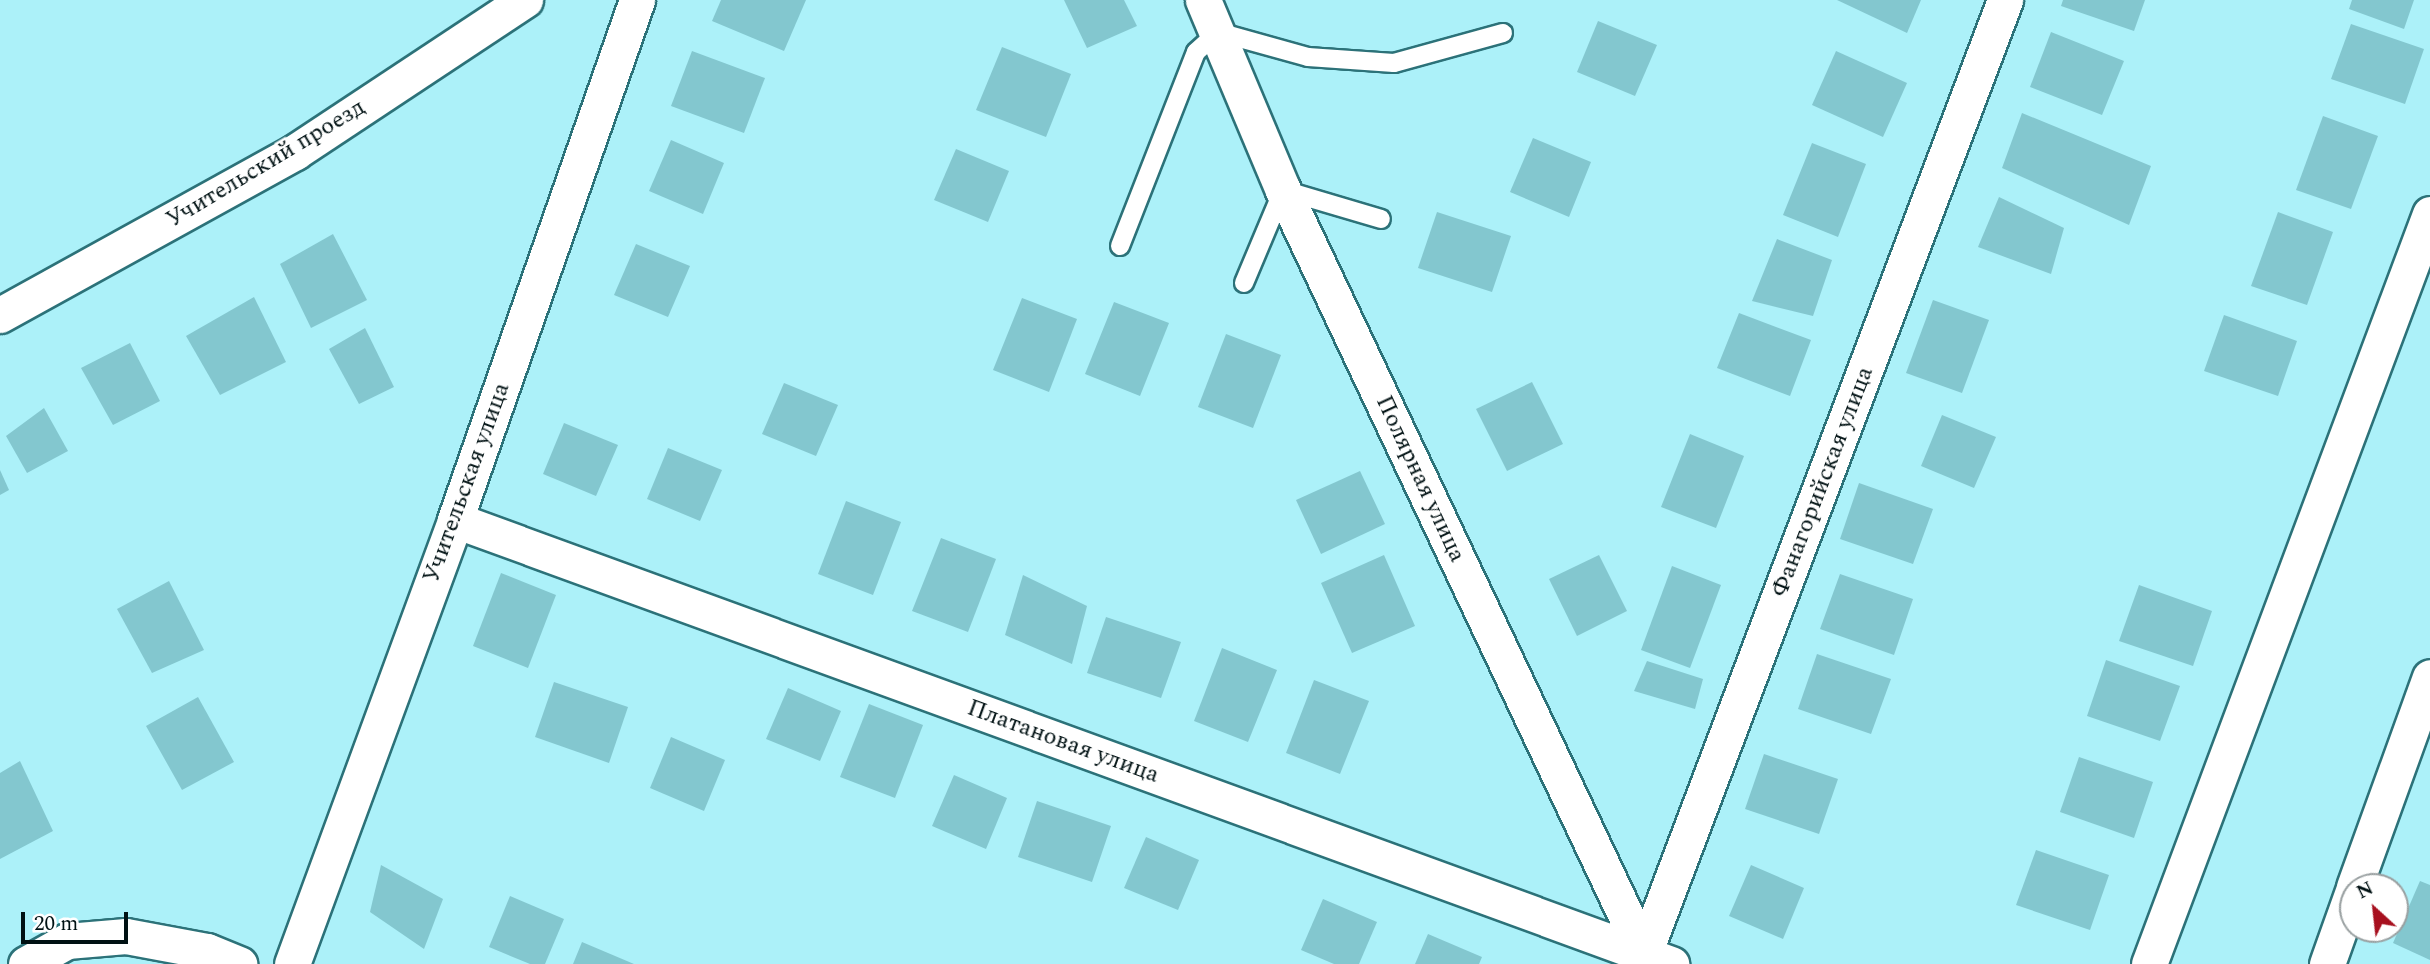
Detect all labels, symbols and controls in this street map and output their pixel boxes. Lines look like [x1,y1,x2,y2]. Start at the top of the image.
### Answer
street label: Учительский проезд [161,93,371,235]
street label: Фанагорийская улица [1766,363,1880,601]
street label: Учительская улица [417,379,517,587]
street label: Полярная улица [1369,391,1471,567]
street label: Платановая улица [963,694,1163,790]
north arrow [2339,873,2409,943]
text: N [2352,874,2379,907]
scale bar [24,898,131,942]
text: 20 m [34,908,78,940]

